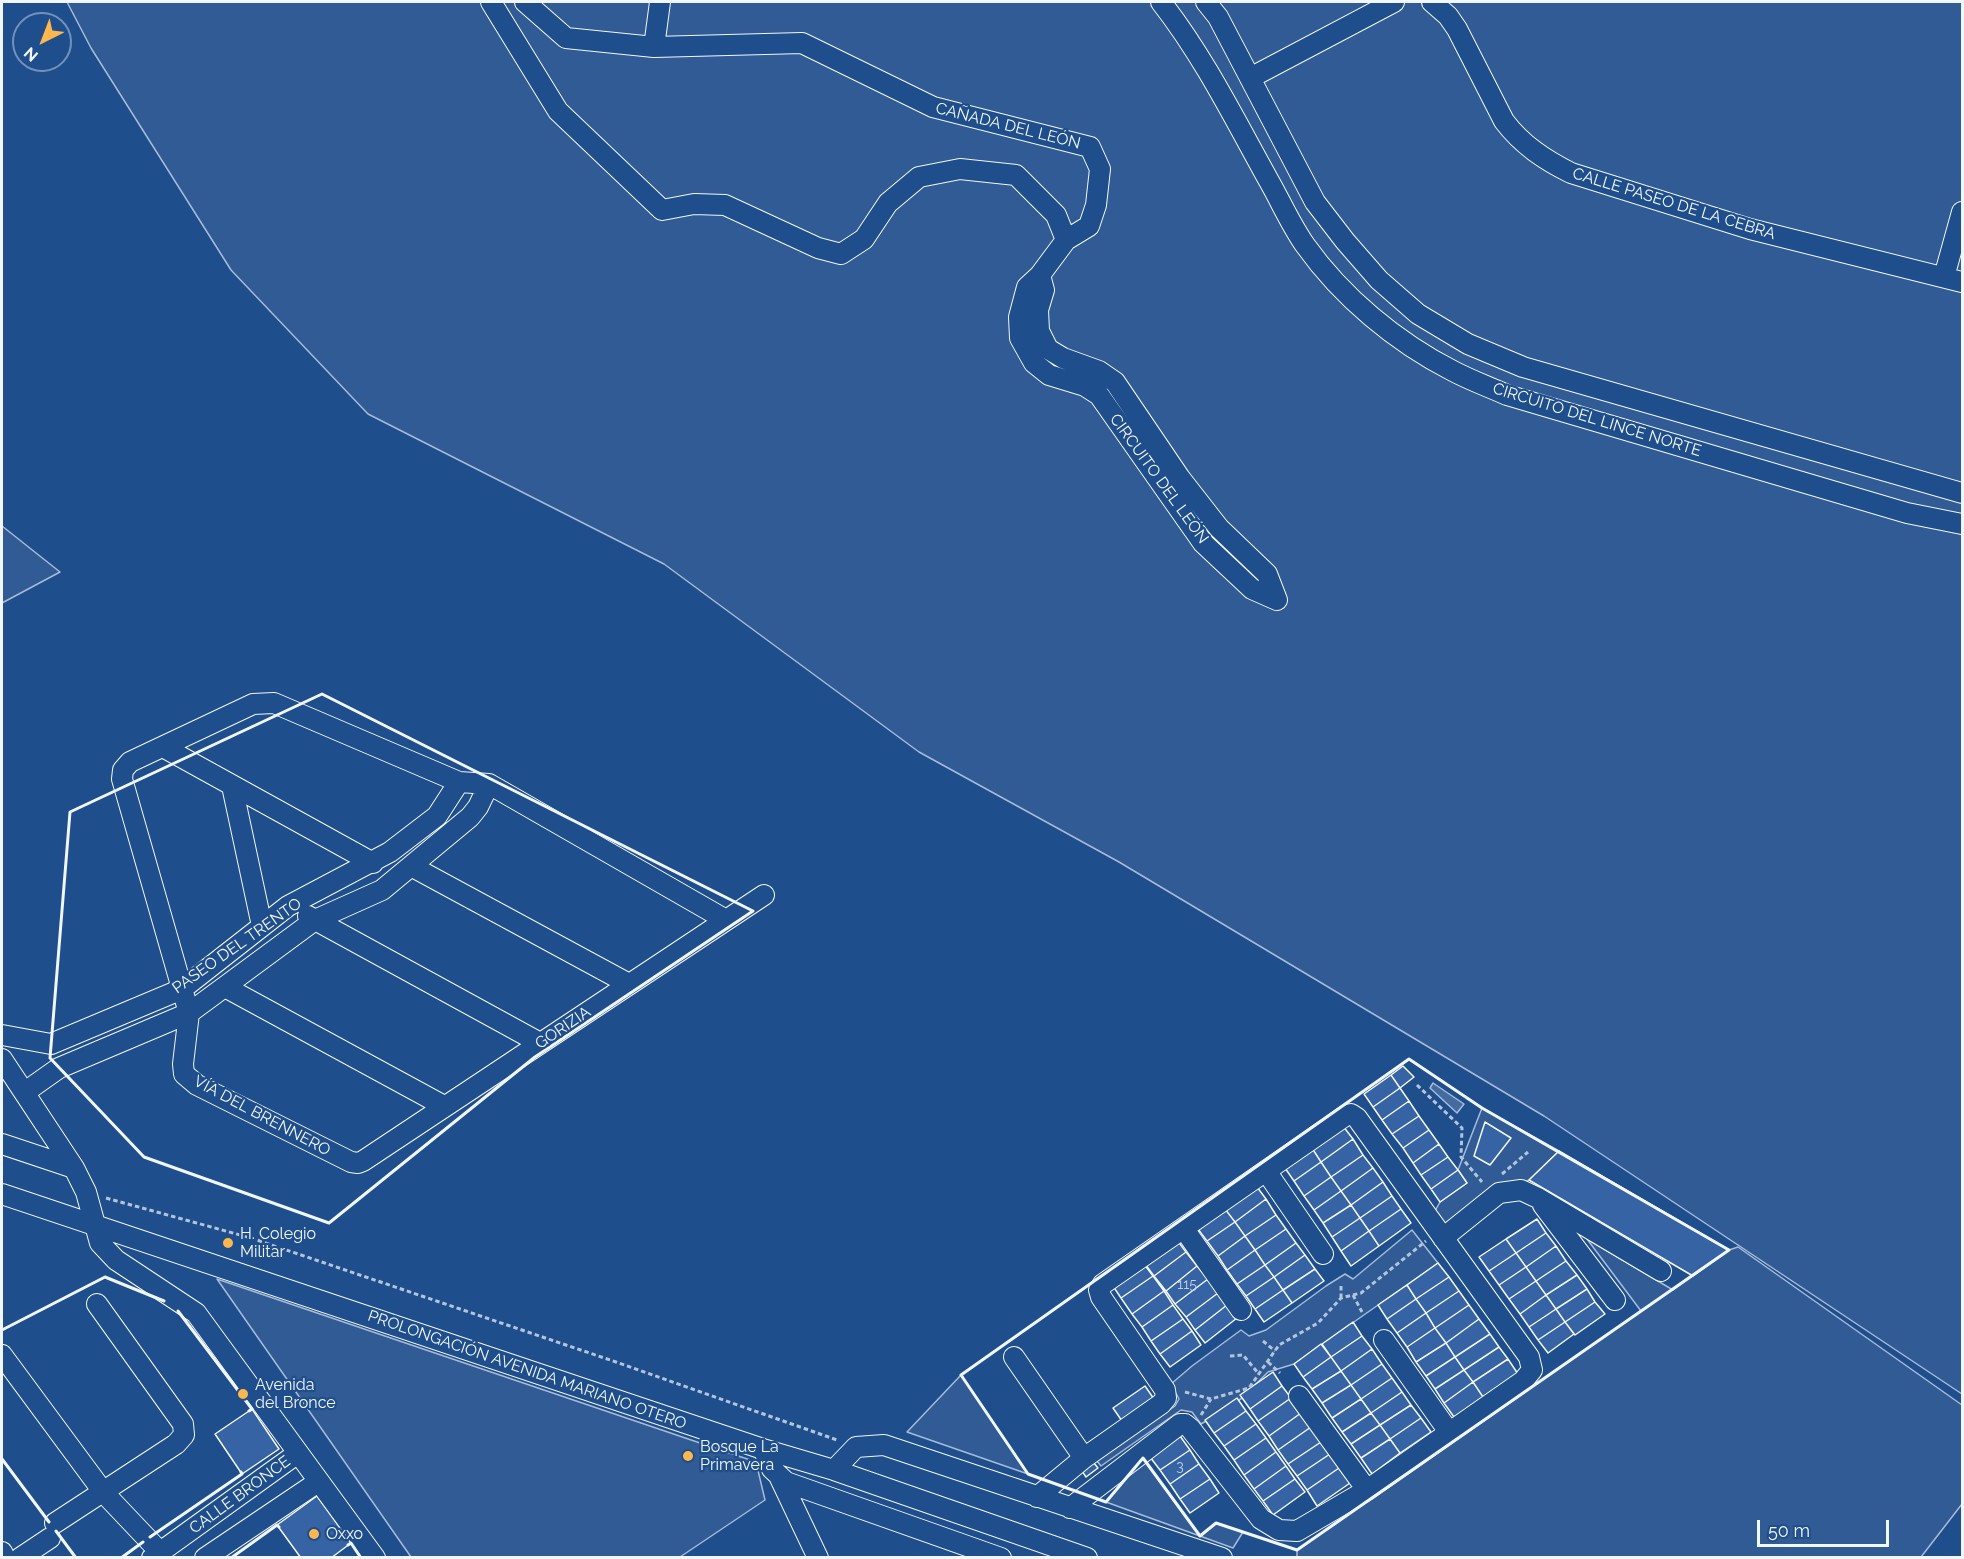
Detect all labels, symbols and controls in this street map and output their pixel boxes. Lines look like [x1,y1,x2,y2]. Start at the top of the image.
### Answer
north arrow [12,12,72,72]
text: N [20,43,42,65]
street label: CAÑADA DEL LEÓN [934,99,1082,153]
street label: CALLE PASEO DE LA CEBRA [1570,164,1778,244]
street label: CIRCUITO DEL LINCE NORTE [1490,379,1704,461]
street label: CIRCUITO DEL LEÓN [1105,410,1213,548]
street label: PASEO DEL TRENTO [169,894,305,998]
street label: GORIZIA [532,1003,594,1053]
street label: VÍA DEL BRENNERO [190,1072,334,1160]
place label: H. Colegio Militar [240,1224,316,1262]
marker: H. Colegio Militar [221,1236,235,1250]
house number: 115 [1177,1277,1197,1293]
street label: PROLONGACIÓN AVENIDA MARIANO OTERO [365,1306,689,1434]
place label: Avenida del Bronce [255,1375,336,1413]
marker: Avenida del Bronce [236,1387,250,1401]
place label: Bosque La Primavera [700,1437,779,1475]
marker: Bosque La Primavera [681,1449,695,1463]
street label: CALLE BRONCE [186,1452,294,1538]
house number: 3 [1176,1459,1184,1475]
scale bar [1760,1508,1892,1546]
text: 50 m [1768,1520,1810,1541]
place label: Oxxo [326,1524,363,1544]
marker: Oxxo [307,1527,321,1541]

